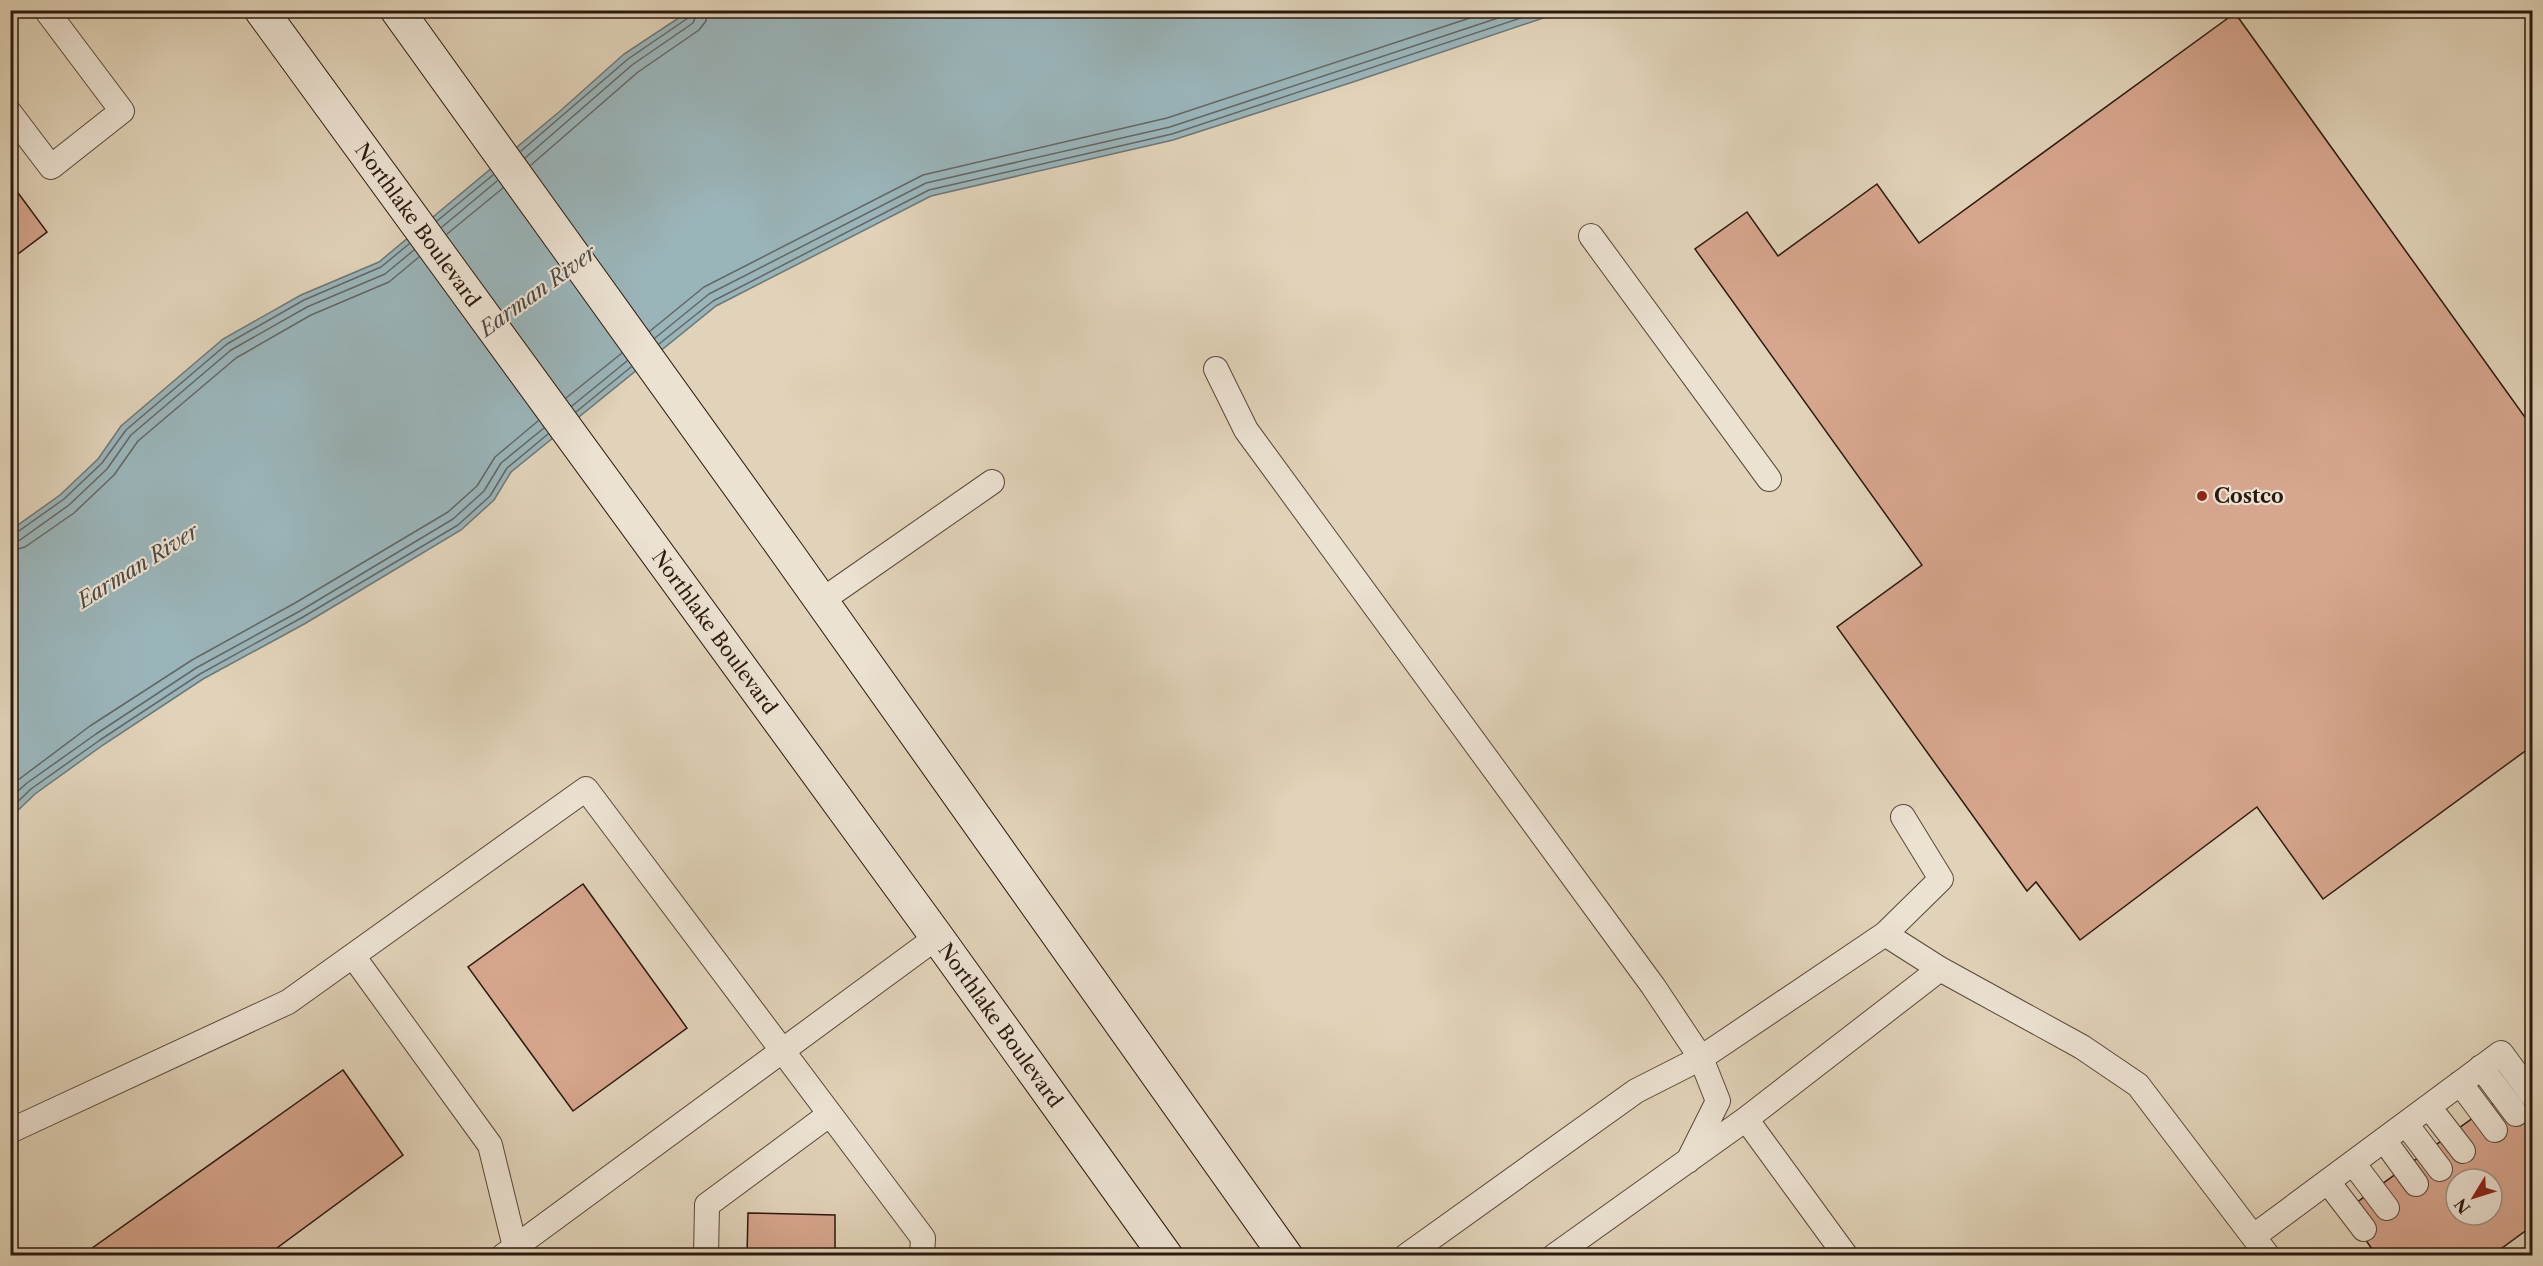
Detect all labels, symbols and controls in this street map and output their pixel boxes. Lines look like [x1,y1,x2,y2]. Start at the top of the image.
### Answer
street label: Northlake Boulevard [350,138,485,311]
water label: Earman River [473,239,602,343]
place label: Costco [2214,484,2284,508]
marker: Costco [2195,489,2209,503]
water label: Earman River [71,518,204,614]
street label: Northlake Boulevard [647,546,782,719]
street label: Northlake Boulevard [933,938,1067,1112]
north arrow [2444,1167,2504,1227]
text: N [2450,1195,2474,1218]

